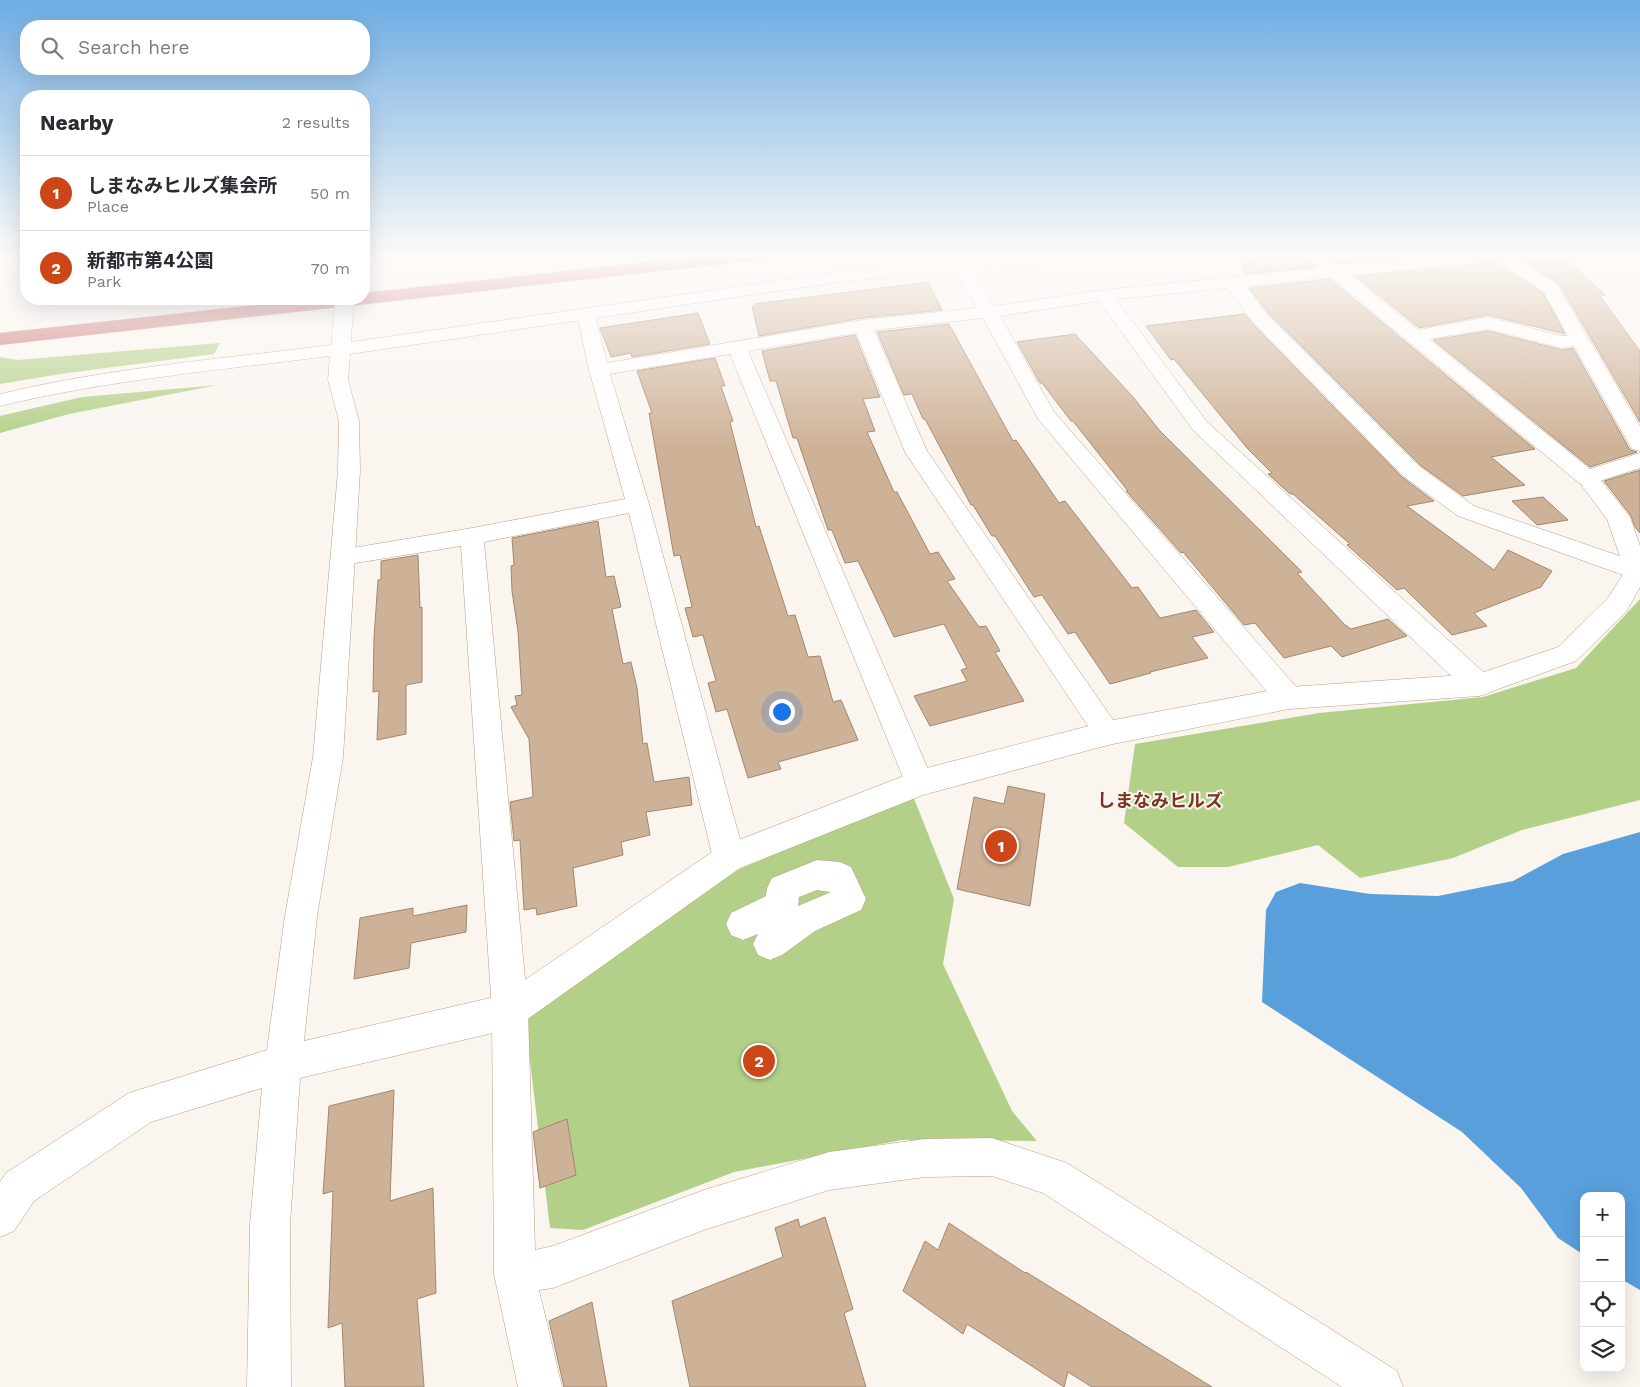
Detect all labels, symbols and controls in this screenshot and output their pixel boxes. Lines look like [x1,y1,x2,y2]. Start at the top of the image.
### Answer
search box [20,20,370,75]
icon: search [38,34,66,62]
text: Search here [78,36,189,59]
text: Nearby [40,110,113,135]
text: 2 results [282,113,350,132]
text: しまなみヒルズ集会所 [87,174,277,197]
text: 1 [53,184,59,203]
text: 50 m [310,184,350,203]
text: Place [87,197,129,216]
text: 新都市第4公園 [87,249,213,272]
text: 2 [51,259,61,278]
text: 70 m [311,259,350,278]
text: Park [87,272,121,291]
your location [769,699,795,725]
district label: しまなみヒルズ [1097,790,1223,811]
pin: 1 [985,827,1017,865]
pin: 2 [743,1042,775,1080]
map controls [1580,1192,1625,1372]
button: + [1580,1192,1625,1237]
button: − [1580,1237,1625,1282]
button: locate [1580,1282,1625,1327]
button: layers [1580,1327,1625,1372]

